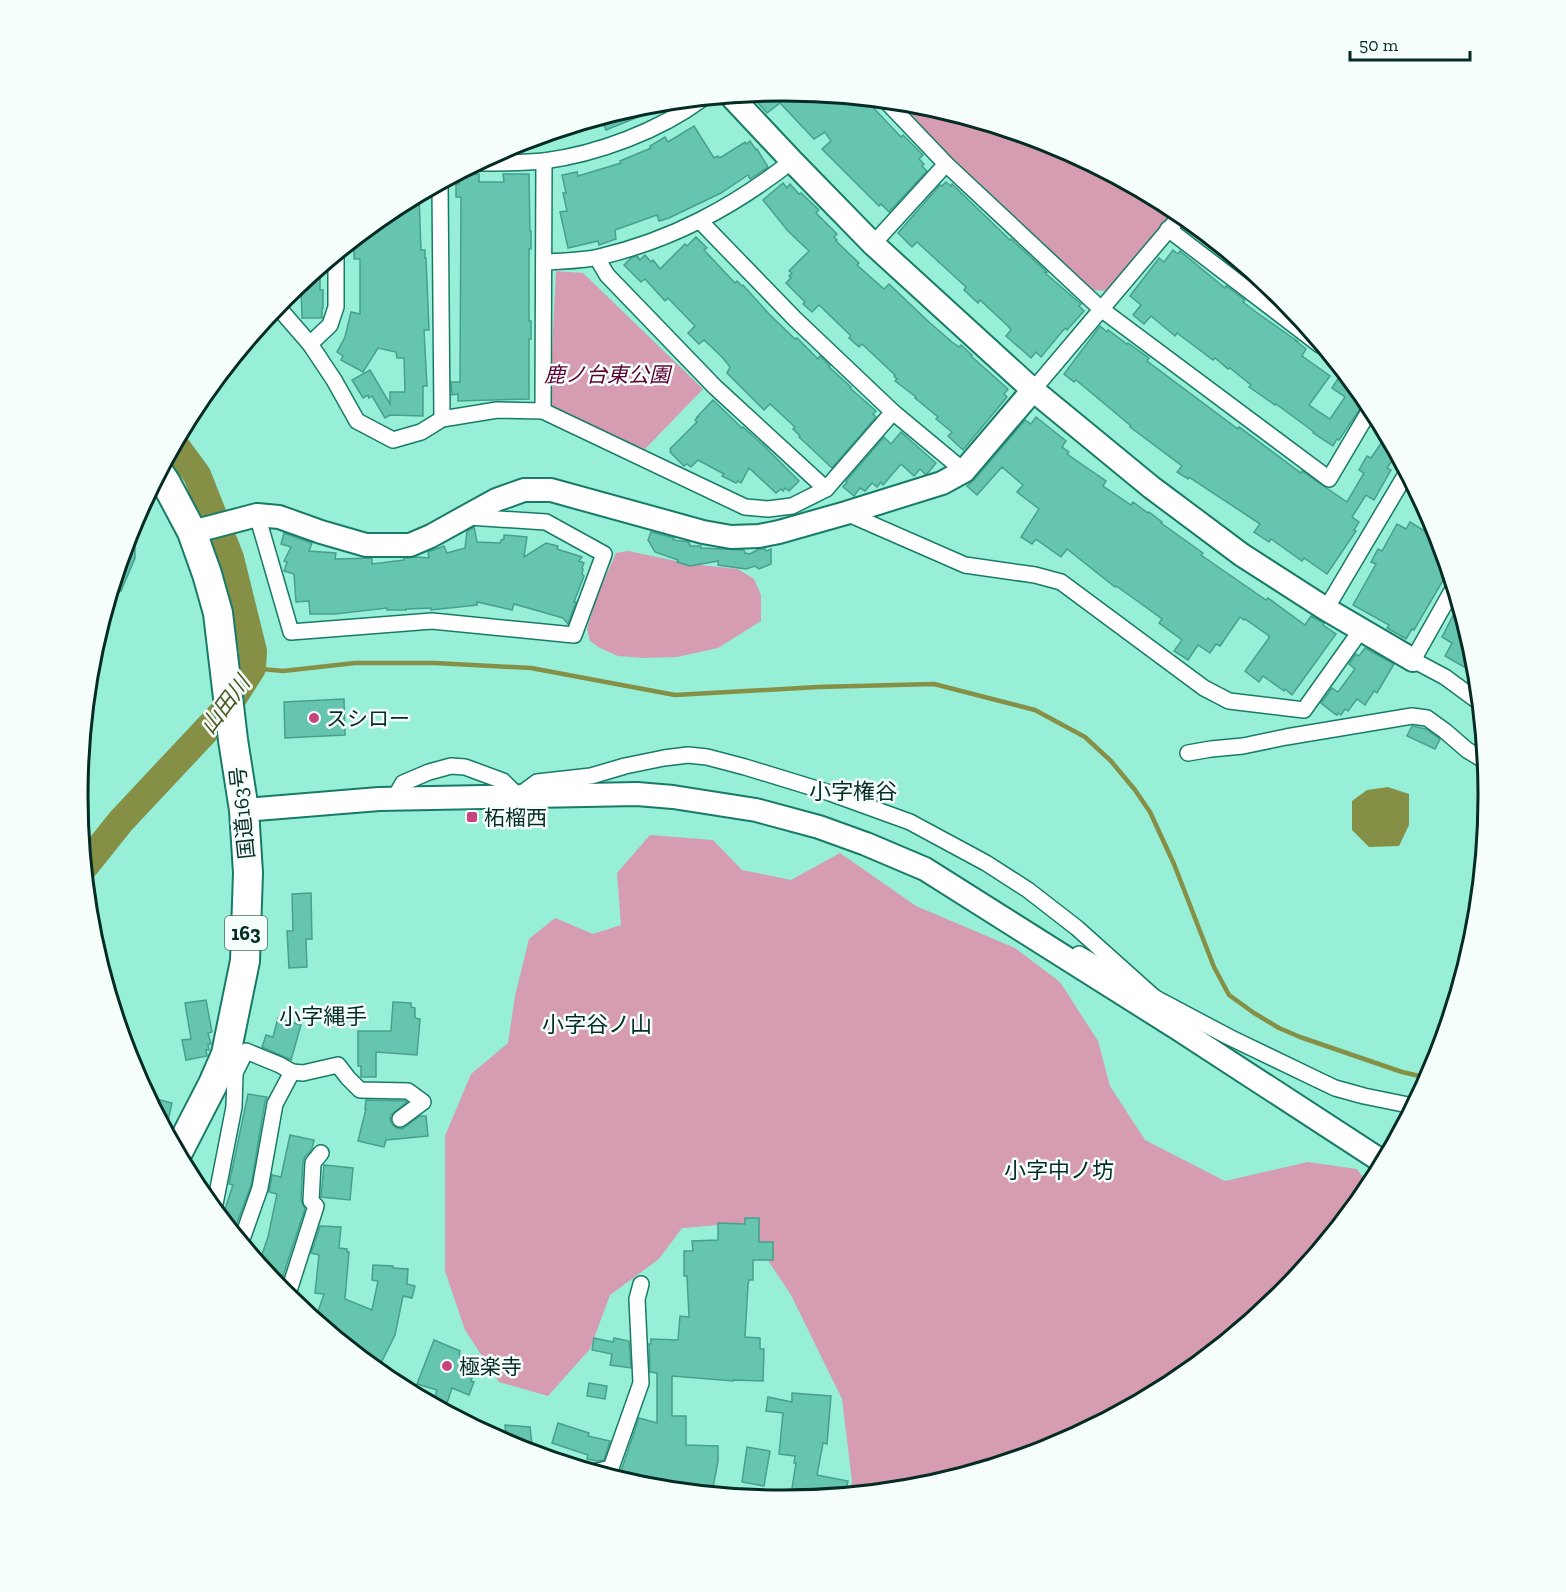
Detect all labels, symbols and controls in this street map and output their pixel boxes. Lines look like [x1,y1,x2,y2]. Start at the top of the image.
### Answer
scale bar [1350,24,1470,62]
text: 50 m [1359,34,1399,56]
park label: 鹿ノ台東公園 [544,362,673,387]
water label: 山田川 [194,669,257,739]
place label: スシロー [326,706,410,731]
marker: スシロー [307,711,321,725]
street label: 国道163号 [225,766,259,860]
district label: 小字権谷 [809,778,897,805]
place label: 柘榴西 [484,805,547,830]
marker: 柘榴西 [465,810,479,824]
road number: 163 [225,916,267,950]
district label: 小字縄手 [279,1003,367,1030]
district label: 小字谷ノ山 [542,1011,652,1038]
district label: 小字中ノ坊 [1004,1157,1114,1184]
place label: 極楽寺 [459,1354,522,1379]
marker: 極楽寺 [440,1359,454,1373]

